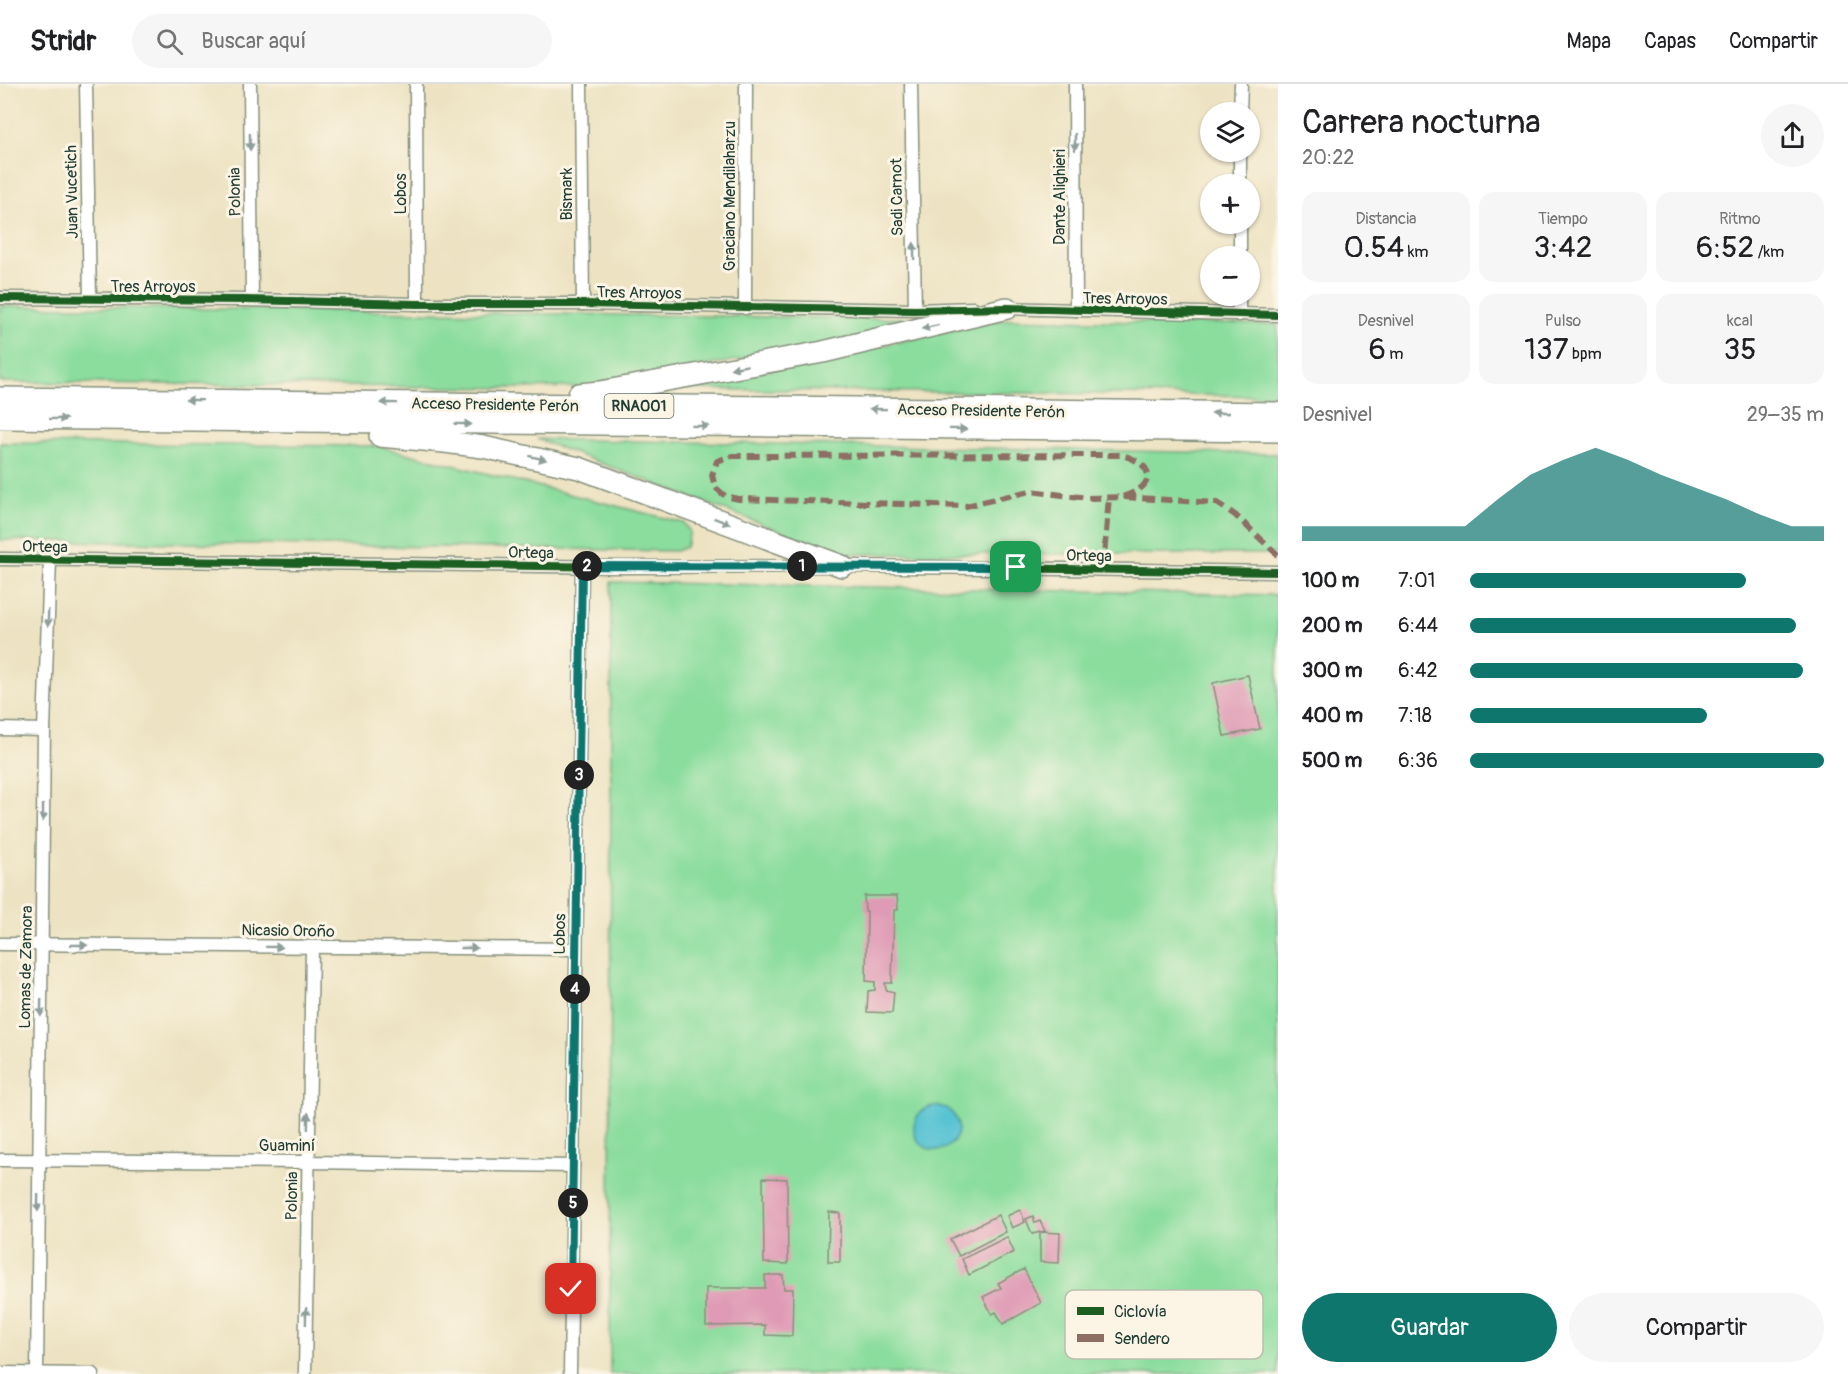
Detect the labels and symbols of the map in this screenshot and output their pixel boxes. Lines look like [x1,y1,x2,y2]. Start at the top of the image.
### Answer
street label: Graciano Mendilaharzu [720,121,740,271]
one-way arrow [245,133,255,152]
one-way arrow [1071,133,1080,152]
street label: Juan Vucetich [61,145,83,239]
street label: Dante Alighieri [1050,149,1070,245]
street label: Sadi Carnot [886,157,908,236]
street label: Polonia [225,167,245,217]
street label: Bismark [557,167,577,221]
street label: Lobos [391,173,411,215]
one-way arrow [909,242,919,261]
street label: Tres Arroyos [111,277,195,297]
street label: Tres Arroyos [596,282,682,304]
street label: Tres Arroyos [1082,288,1168,310]
one-way arrow [921,323,939,333]
one-way arrow [729,363,748,372]
street label: Acceso Presidente Perón [411,394,579,416]
road number: RNA001 [604,394,674,418]
one-way arrow [184,396,203,405]
one-way arrow [379,398,398,408]
street label: Acceso Presidente Perón [897,400,1065,422]
one-way arrow [868,404,887,414]
one-way arrow [1210,408,1229,418]
one-way arrow [49,414,68,424]
one-way arrow [454,419,473,429]
one-way arrow [691,421,710,431]
one-way arrow [949,424,968,434]
one-way arrow [529,454,547,464]
one-way arrow [714,516,732,526]
street label: Ortega [22,537,68,557]
pin [990,541,1041,592]
street label: Ortega [508,543,554,563]
street label: Ortega [1066,546,1112,566]
pin: 2 [572,551,602,581]
pin: 1 [787,551,817,581]
one-way arrow [43,609,52,628]
pin: 3 [564,760,594,790]
one-way arrow [38,804,48,823]
street label: Lomas de Zamora [15,905,37,1029]
street label: Lobos [550,913,570,955]
street label: Nicasio Oroño [241,920,335,942]
one-way arrow [70,940,89,949]
one-way arrow [265,942,284,952]
one-way arrow [460,943,479,953]
pin: 4 [560,974,590,1004]
one-way arrow [36,999,46,1018]
one-way arrow [304,1111,313,1130]
street label: Guaminí [259,1136,315,1156]
street label: Polonia [282,1171,302,1221]
pin: 5 [558,1188,588,1218]
one-way arrow [33,1194,43,1213]
pin [545,1263,596,1314]
legend [1065,1290,1263,1359]
text: Ciclovía [1114,1302,1166,1322]
one-way arrow [301,1306,311,1325]
text: Sendero [1114,1329,1170,1349]

